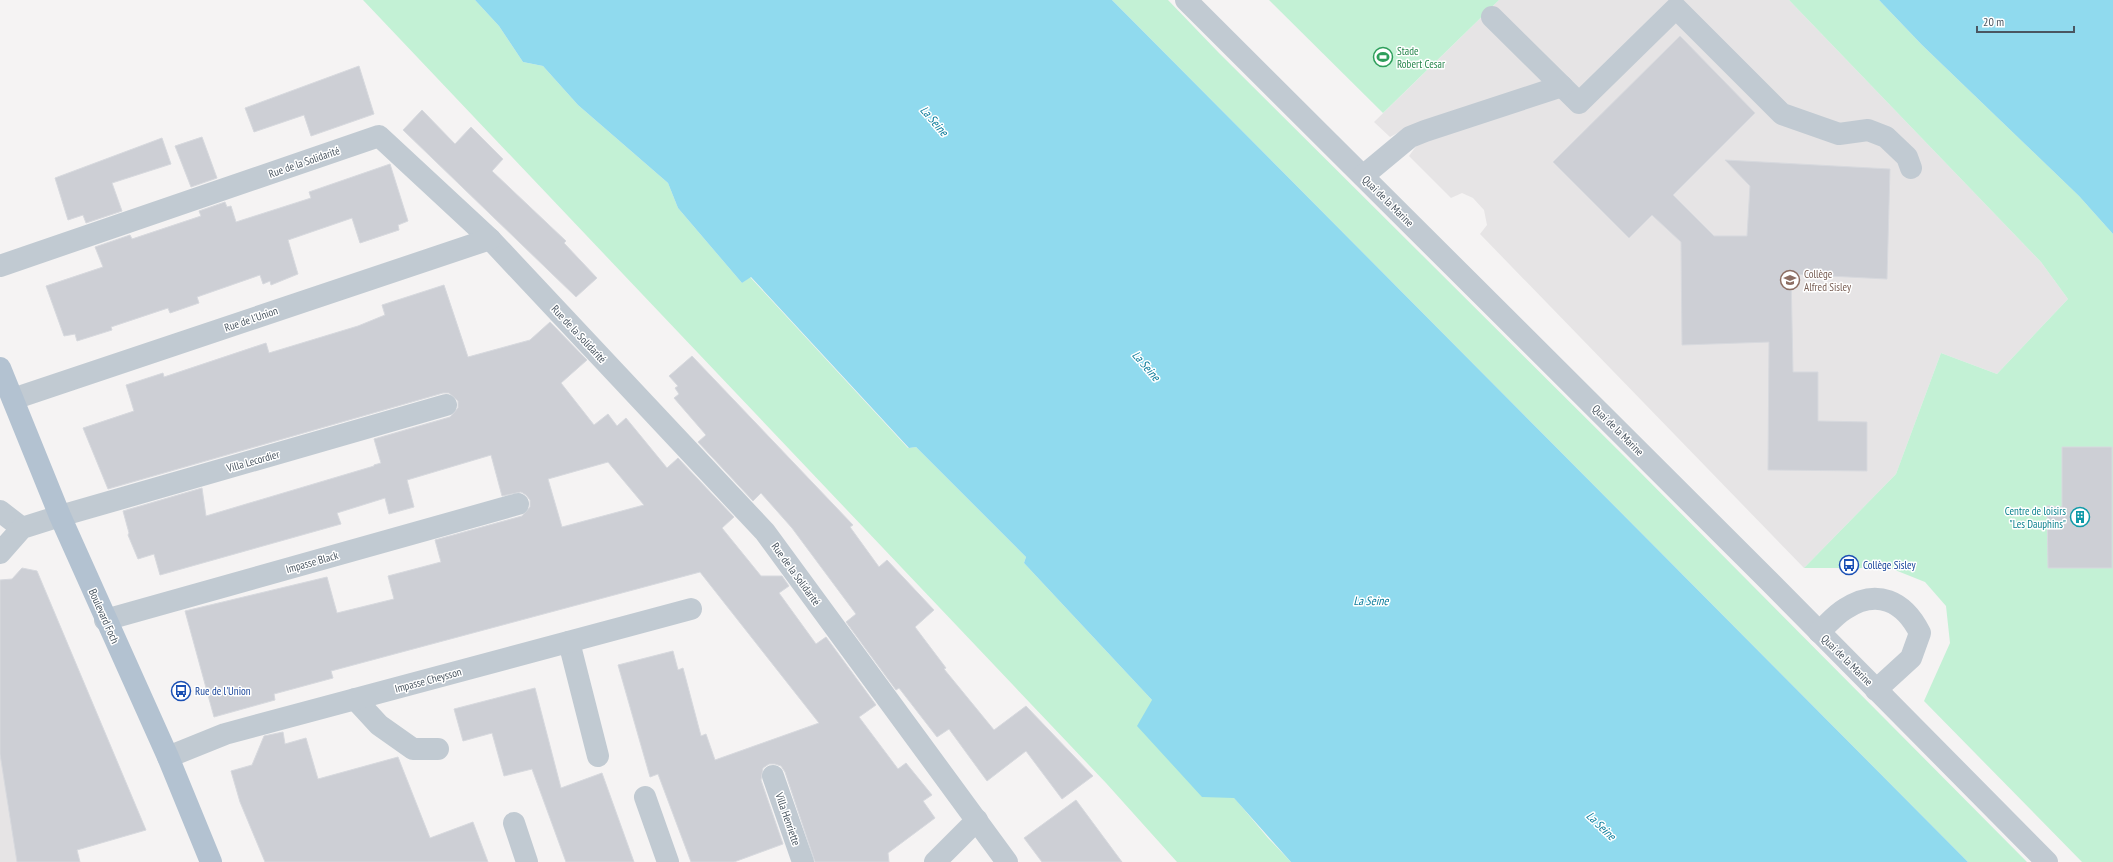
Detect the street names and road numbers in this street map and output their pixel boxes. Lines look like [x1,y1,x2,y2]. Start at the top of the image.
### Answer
street label: Rue de la Solidarité [267,143,342,181]
street label: Quai de la Marine [1359,172,1417,230]
street label: Rue de la Solidarité [549,302,610,366]
street label: Rue de l'Union [222,303,280,335]
street label: Quai de la Marine [1589,401,1647,459]
street label: Villa Lecordier [224,447,281,475]
street label: Rue de la Solidarité [768,540,824,609]
street label: Impasse Black [284,548,340,576]
street label: Boulevard Foch [86,586,122,646]
street label: Quai de la Marine [1818,631,1876,689]
street label: Impasse Cheysson [393,664,463,696]
street label: Villa Henriette [772,790,804,848]

